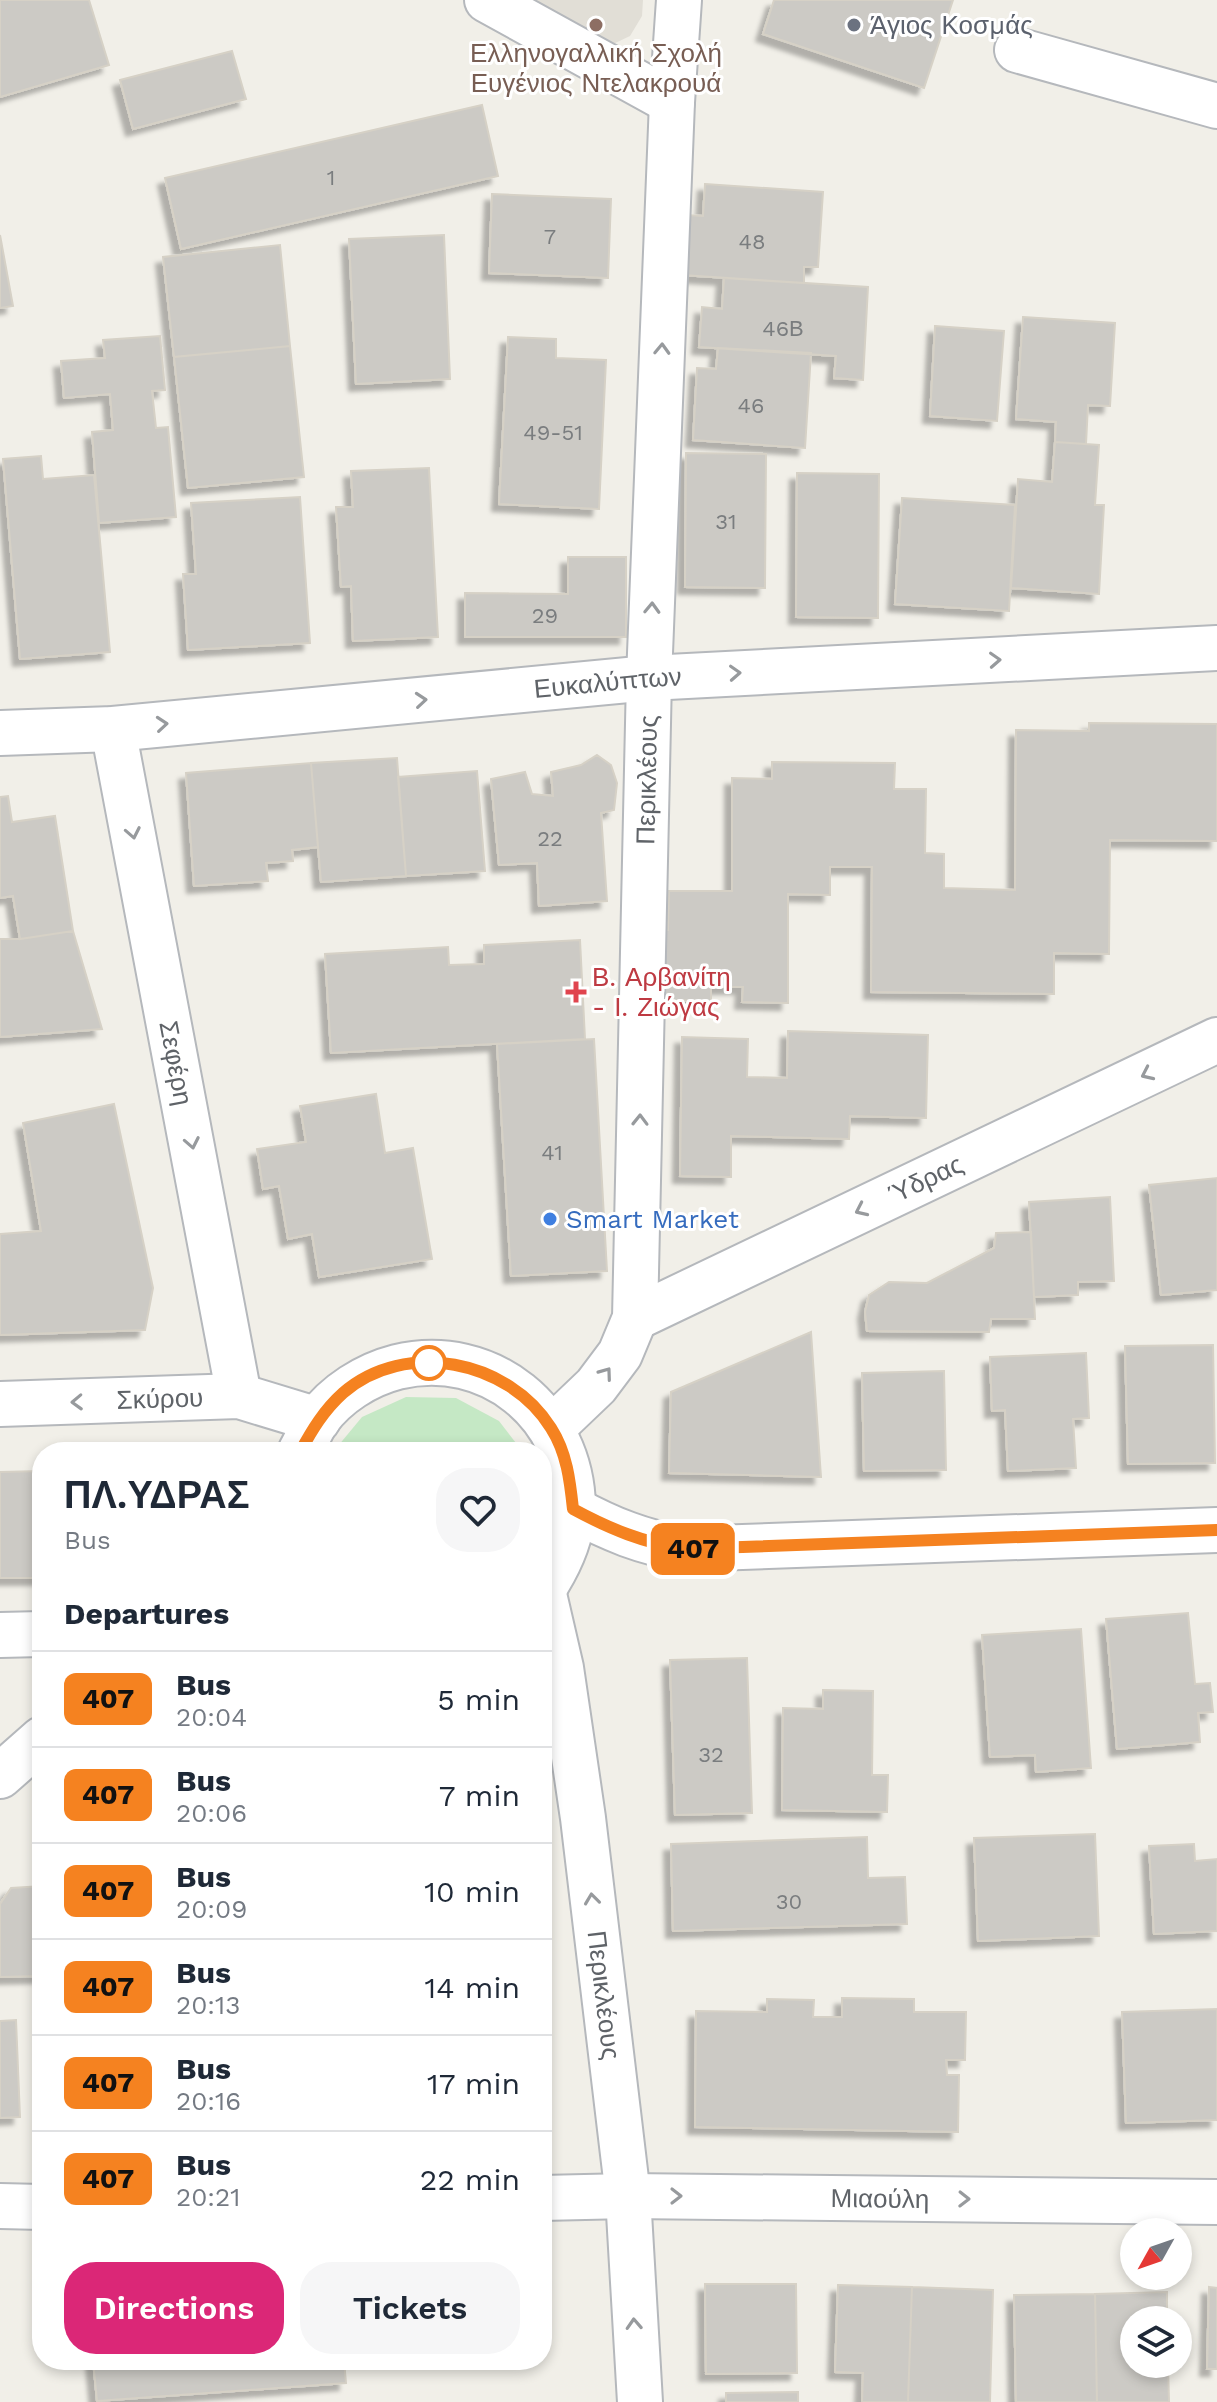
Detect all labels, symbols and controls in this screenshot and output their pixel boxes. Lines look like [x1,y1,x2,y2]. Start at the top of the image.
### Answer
place label: Άγιος Κοσμάς [870,10,1033,40]
marker: Ελληνογαλλική Σχολή Ευγένιος Ντελακρουά [587,16,605,34]
marker: Άγιος Κοσμάς [845,16,863,34]
place label: Ελληνογαλλική Σχολή Ευγένιος Ντελακρουά [470,38,722,98]
house number: 1 [327,165,335,190]
house number: 7 [544,224,556,249]
house number: 48 [739,229,766,254]
house number: 46Β [762,316,804,341]
one-way arrow [654,342,671,355]
house number: 46 [738,393,764,418]
house number: 49-51 [523,420,583,445]
house number: 31 [715,509,737,534]
one-way arrow [644,602,661,614]
house number: 29 [532,603,558,628]
one-way arrow [989,651,1002,668]
street label: Ευκαλύπτων [532,661,682,704]
one-way arrow [729,665,742,682]
one-way arrow [414,691,427,708]
street label: Περικλέους [630,715,663,845]
one-way arrow [156,716,169,733]
one-way arrow [124,826,141,839]
house number: 22 [537,826,563,851]
place label: Β. Αρβανίτη - Ι. Ζιώγας [592,962,731,1022]
marker: Β. Αρβανίτη - Ι. Ζιώγας [567,983,585,1001]
street label: Σεφέρη [153,1018,199,1108]
one-way arrow [1140,1064,1155,1080]
one-way arrow [631,1113,648,1126]
one-way arrow [182,1137,199,1150]
house number: 41 [541,1140,563,1165]
street label: Ύδρας [883,1149,968,1210]
one-way arrow [855,1200,870,1216]
place label: Smart Market [566,1204,739,1234]
marker: Smart Market [541,1210,559,1228]
unlabelled marker [412,1346,446,1380]
one-way arrow [596,1367,611,1381]
street label: Σκύρου [116,1382,204,1415]
one-way arrow [70,1393,83,1410]
button: heart [436,1468,520,1552]
text: ΠΛ.ΥΔΡΑΣ [64,1473,249,1517]
line badge: 407 [647,1523,739,1575]
text: Bus [64,1525,111,1555]
text: 407 [667,1532,719,1565]
text: Departures [64,1596,229,1631]
text: Bus [176,1667,231,1702]
text: 407 [82,1682,134,1715]
text: 5 min [437,1682,520,1717]
text: 20:04 [176,1702,247,1732]
house number: 32 [698,1742,724,1767]
text: Bus [176,1763,231,1798]
text: 407 [82,1778,134,1811]
text: 7 min [439,1778,520,1813]
text: 20:06 [176,1798,247,1828]
text: Bus [176,1859,231,1894]
text: 407 [82,1874,134,1907]
text: 10 min [424,1874,520,1909]
house number: 30 [776,1889,802,1914]
one-way arrow [584,1892,601,1905]
text: 20:09 [176,1894,247,1924]
street label: Περικλέους [582,1929,627,2061]
text: Bus [176,1955,231,1990]
text: 407 [82,1970,134,2003]
text: 14 min [425,1970,520,2005]
text: 20:13 [176,1990,240,2020]
text: Bus [176,2051,231,2086]
text: 407 [82,2066,134,2099]
text: 17 min [427,2066,520,2101]
text: 20:16 [176,2086,241,2116]
text: Bus [176,2147,231,2182]
text: 407 [82,2162,134,2195]
text: 22 min [420,2162,520,2197]
text: 20:21 [176,2182,240,2212]
street label: Μιαούλη [830,2183,929,2214]
one-way arrow [670,2187,683,2205]
one-way arrow [958,2190,971,2208]
north arrow [1120,2218,1192,2290]
map controls [1120,2218,1192,2378]
button: Directions [64,2262,284,2354]
button: Tickets [300,2262,520,2354]
button: layers [1120,2306,1192,2378]
one-way arrow [626,2317,643,2330]

